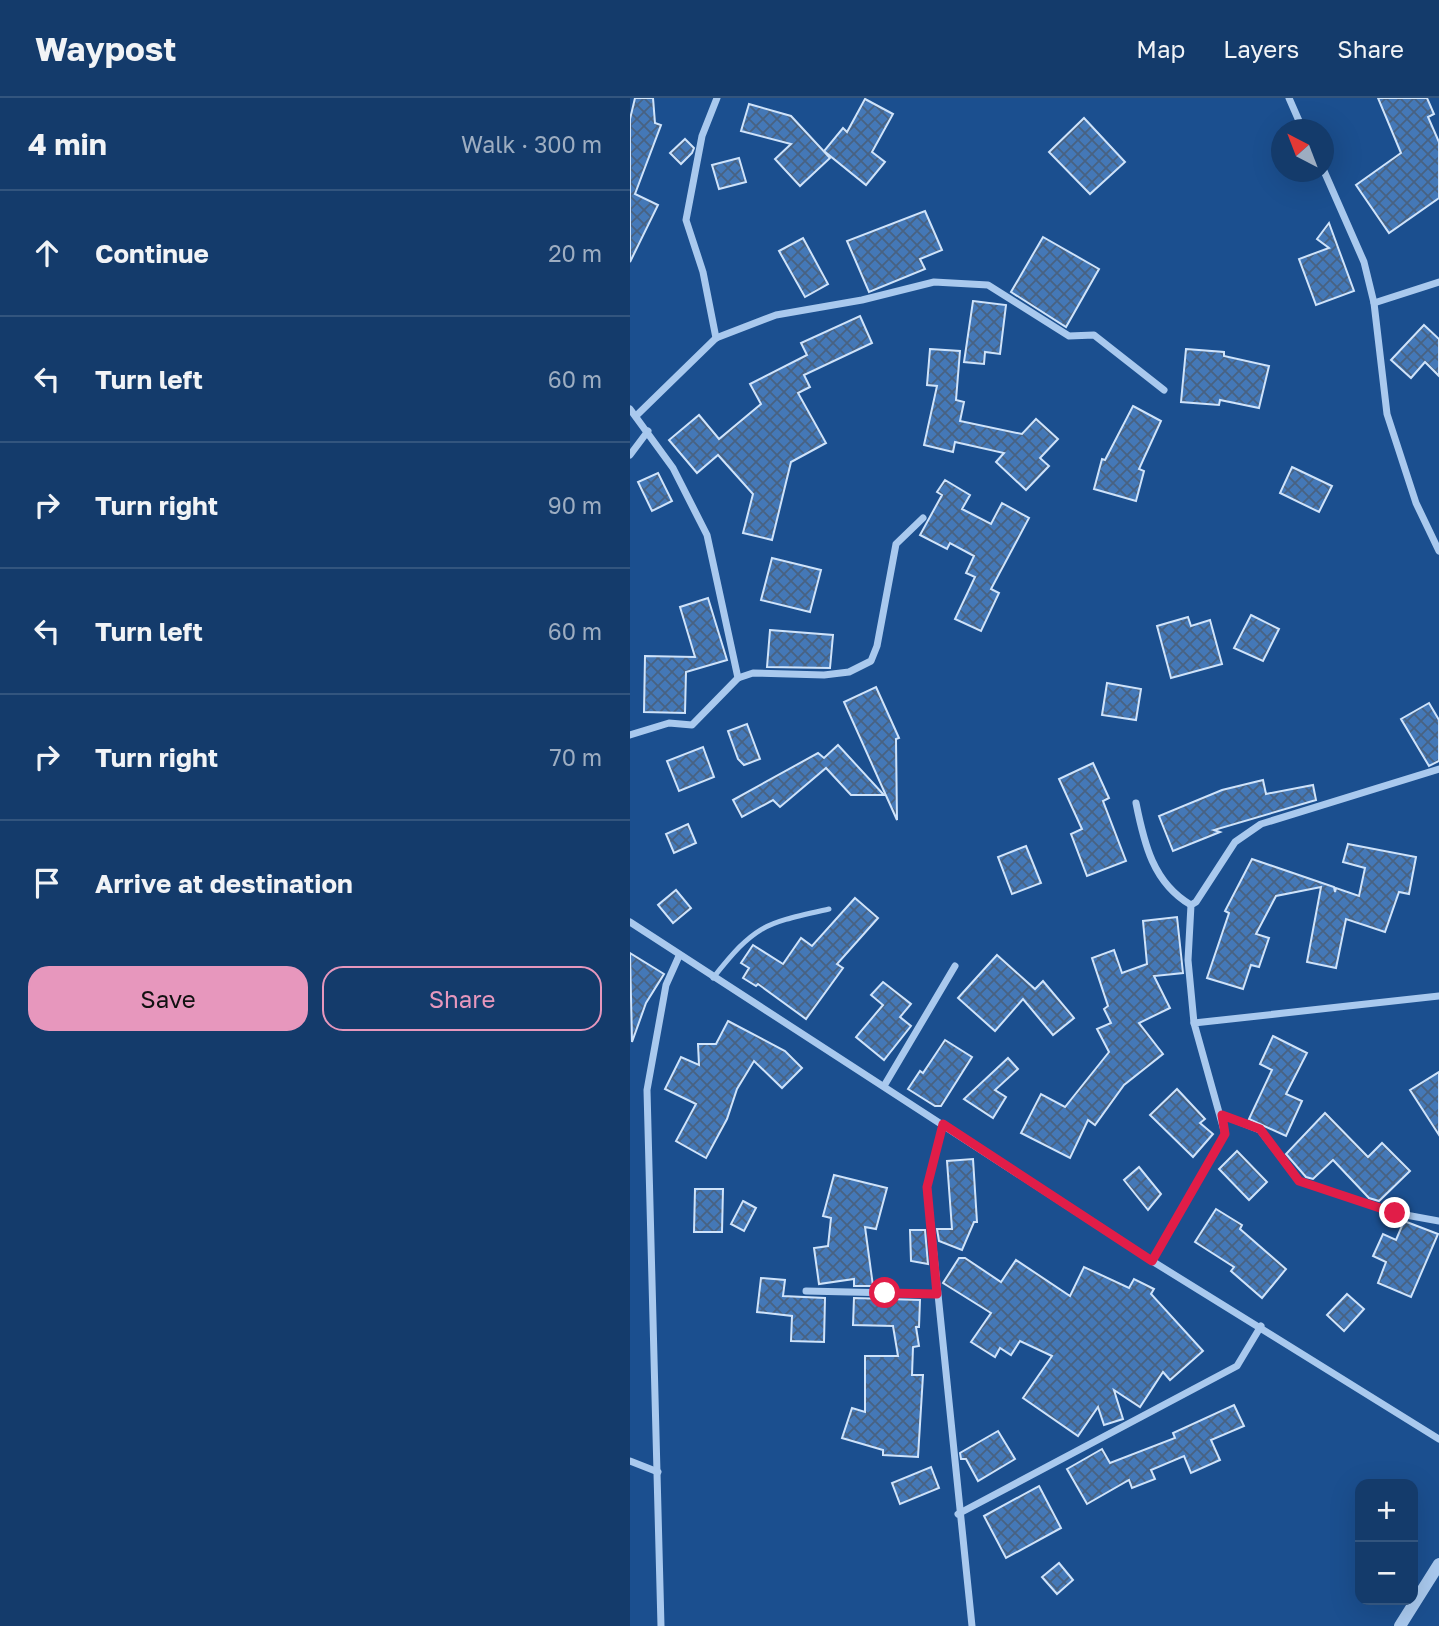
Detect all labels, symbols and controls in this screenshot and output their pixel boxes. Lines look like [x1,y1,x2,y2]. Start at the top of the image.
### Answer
text: Waypost [35,29,176,68]
text: Map [1136,34,1185,63]
text: Layers [1223,34,1299,63]
text: Share [1337,34,1404,63]
north arrow [1271,119,1334,182]
text: 4 min [28,126,107,162]
text: Walk · 300 m [461,130,602,158]
icon: ahead [28,234,66,272]
text: Continue [95,238,209,269]
text: 20 m [548,239,602,267]
icon: left [28,360,66,398]
text: Turn left [95,364,203,395]
text: 60 m [548,365,602,393]
icon: right [28,486,66,524]
text: Turn right [95,490,218,521]
text: 90 m [548,491,602,519]
icon: left [28,612,66,650]
text: Turn left [95,616,203,647]
text: 60 m [548,617,602,645]
icon: right [28,738,66,776]
text: Turn right [95,742,218,773]
text: 70 m [549,743,602,771]
icon: arrive [28,864,66,902]
text: Arrive at destination [95,868,353,899]
button: Save [28,966,308,1031]
button: Share [322,966,602,1031]
route end [1379,1197,1410,1228]
route start [869,1277,900,1308]
map controls [1355,1479,1418,1605]
button: + [1355,1479,1418,1542]
button: − [1355,1542,1418,1605]

